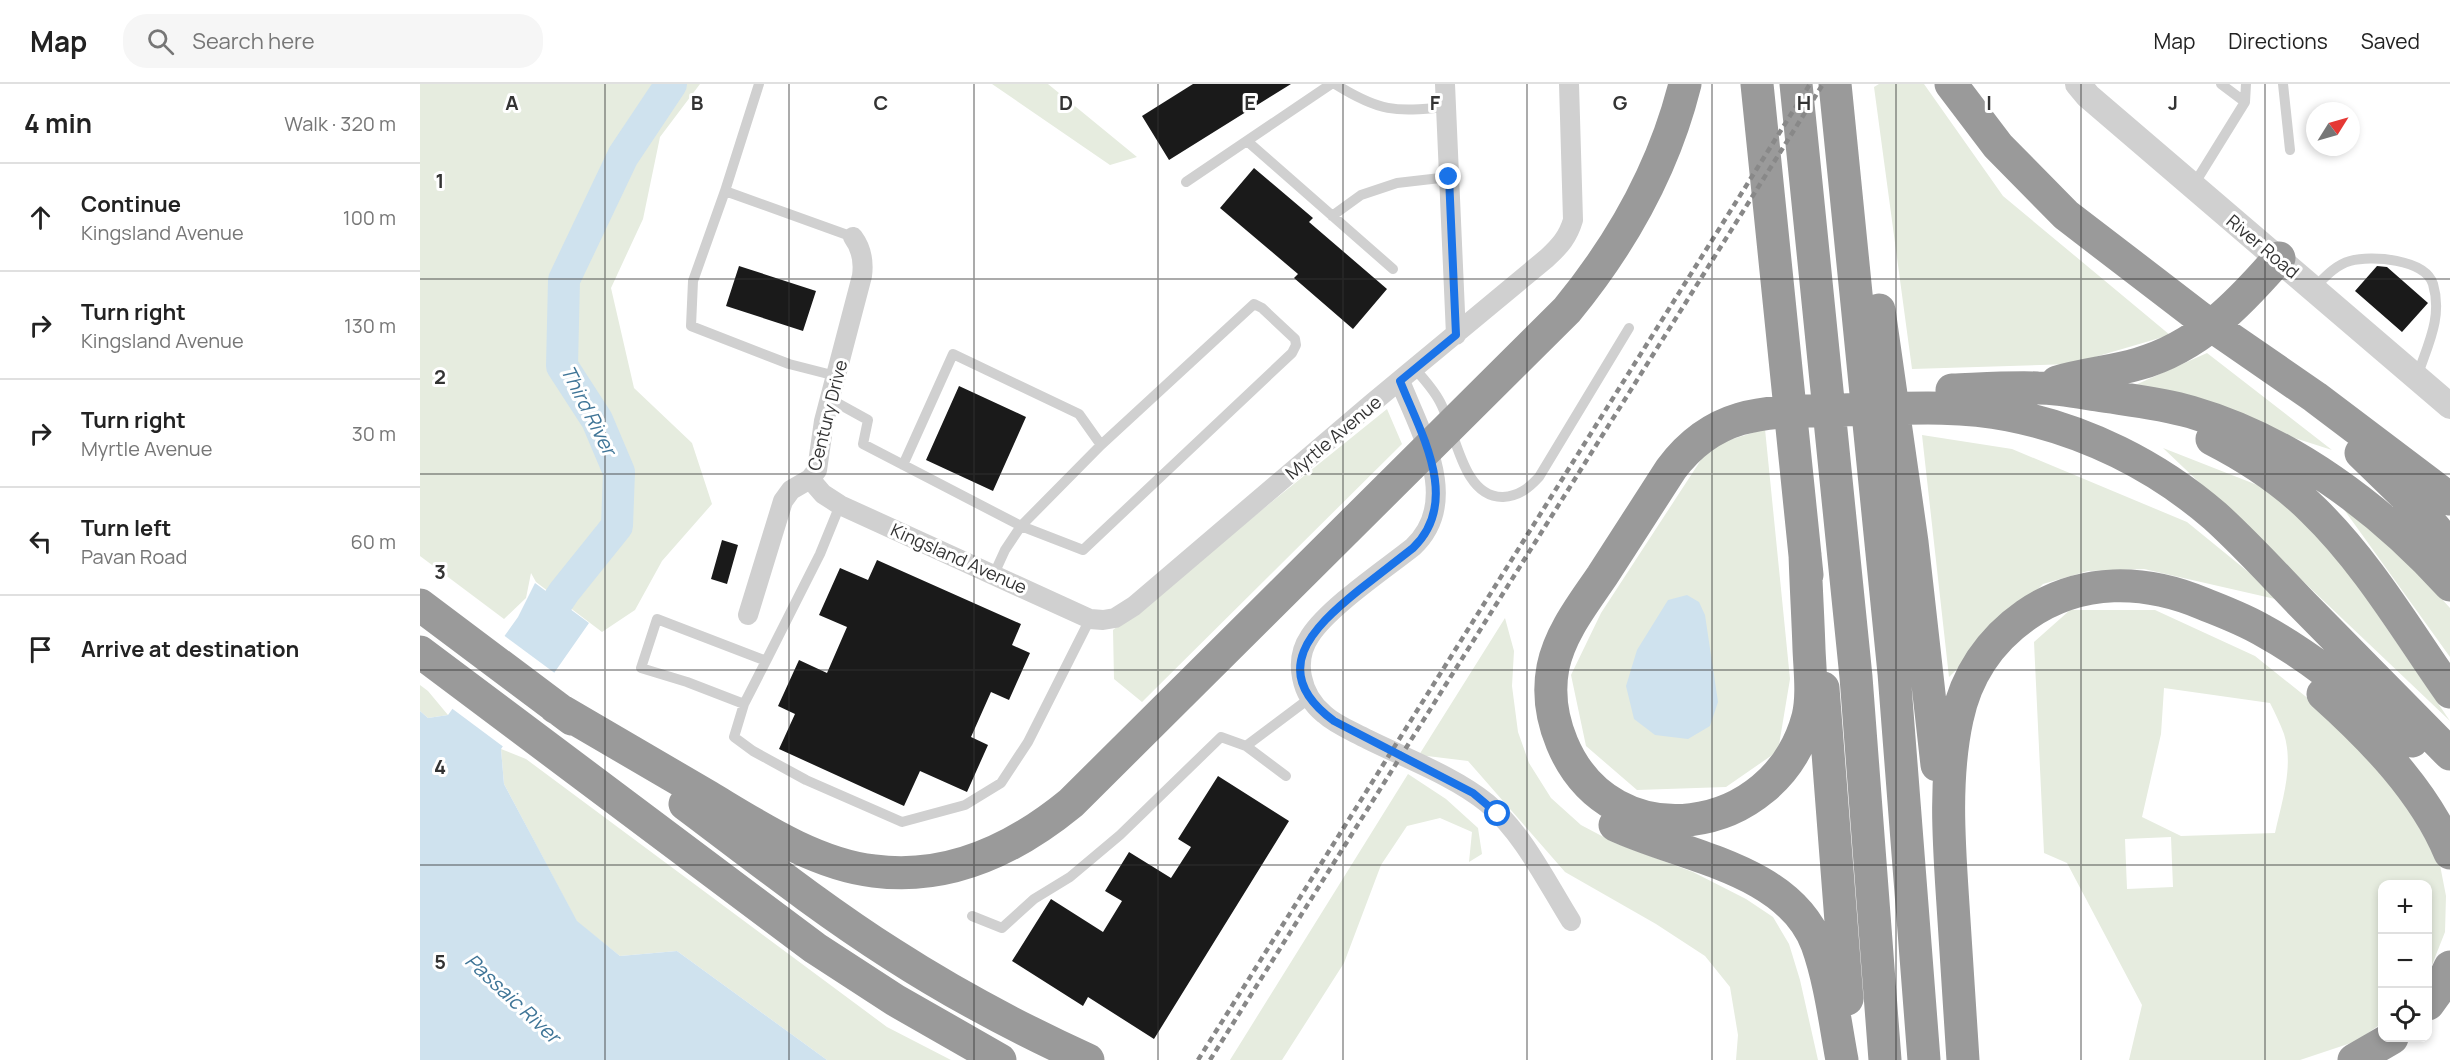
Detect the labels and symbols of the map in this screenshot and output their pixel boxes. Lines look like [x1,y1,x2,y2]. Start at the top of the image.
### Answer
text: A [505,89,519,116]
text: B [691,89,704,116]
text: C [874,89,888,116]
text: D [1059,89,1073,116]
text: E [1244,89,1256,116]
text: F [1430,89,1441,116]
text: G [1613,89,1628,116]
text: H [1797,89,1811,116]
text: I [1986,89,1992,116]
text: J [2168,89,2178,116]
north arrow [2306,102,2360,156]
route end [1435,163,1461,189]
text: 1 [436,167,444,194]
street label: River Road [2222,209,2304,283]
street label: Century Drive [802,357,852,473]
water label: Third River [555,361,624,462]
text: 2 [434,363,446,390]
street label: Myrtle Avenue [1280,390,1386,484]
street label: Kingsland Avenue [887,517,1031,599]
text: 3 [434,558,446,585]
text: 4 [434,753,446,780]
route start [1484,800,1510,826]
water label: Passaic River [460,947,568,1051]
text: 5 [434,948,446,975]

